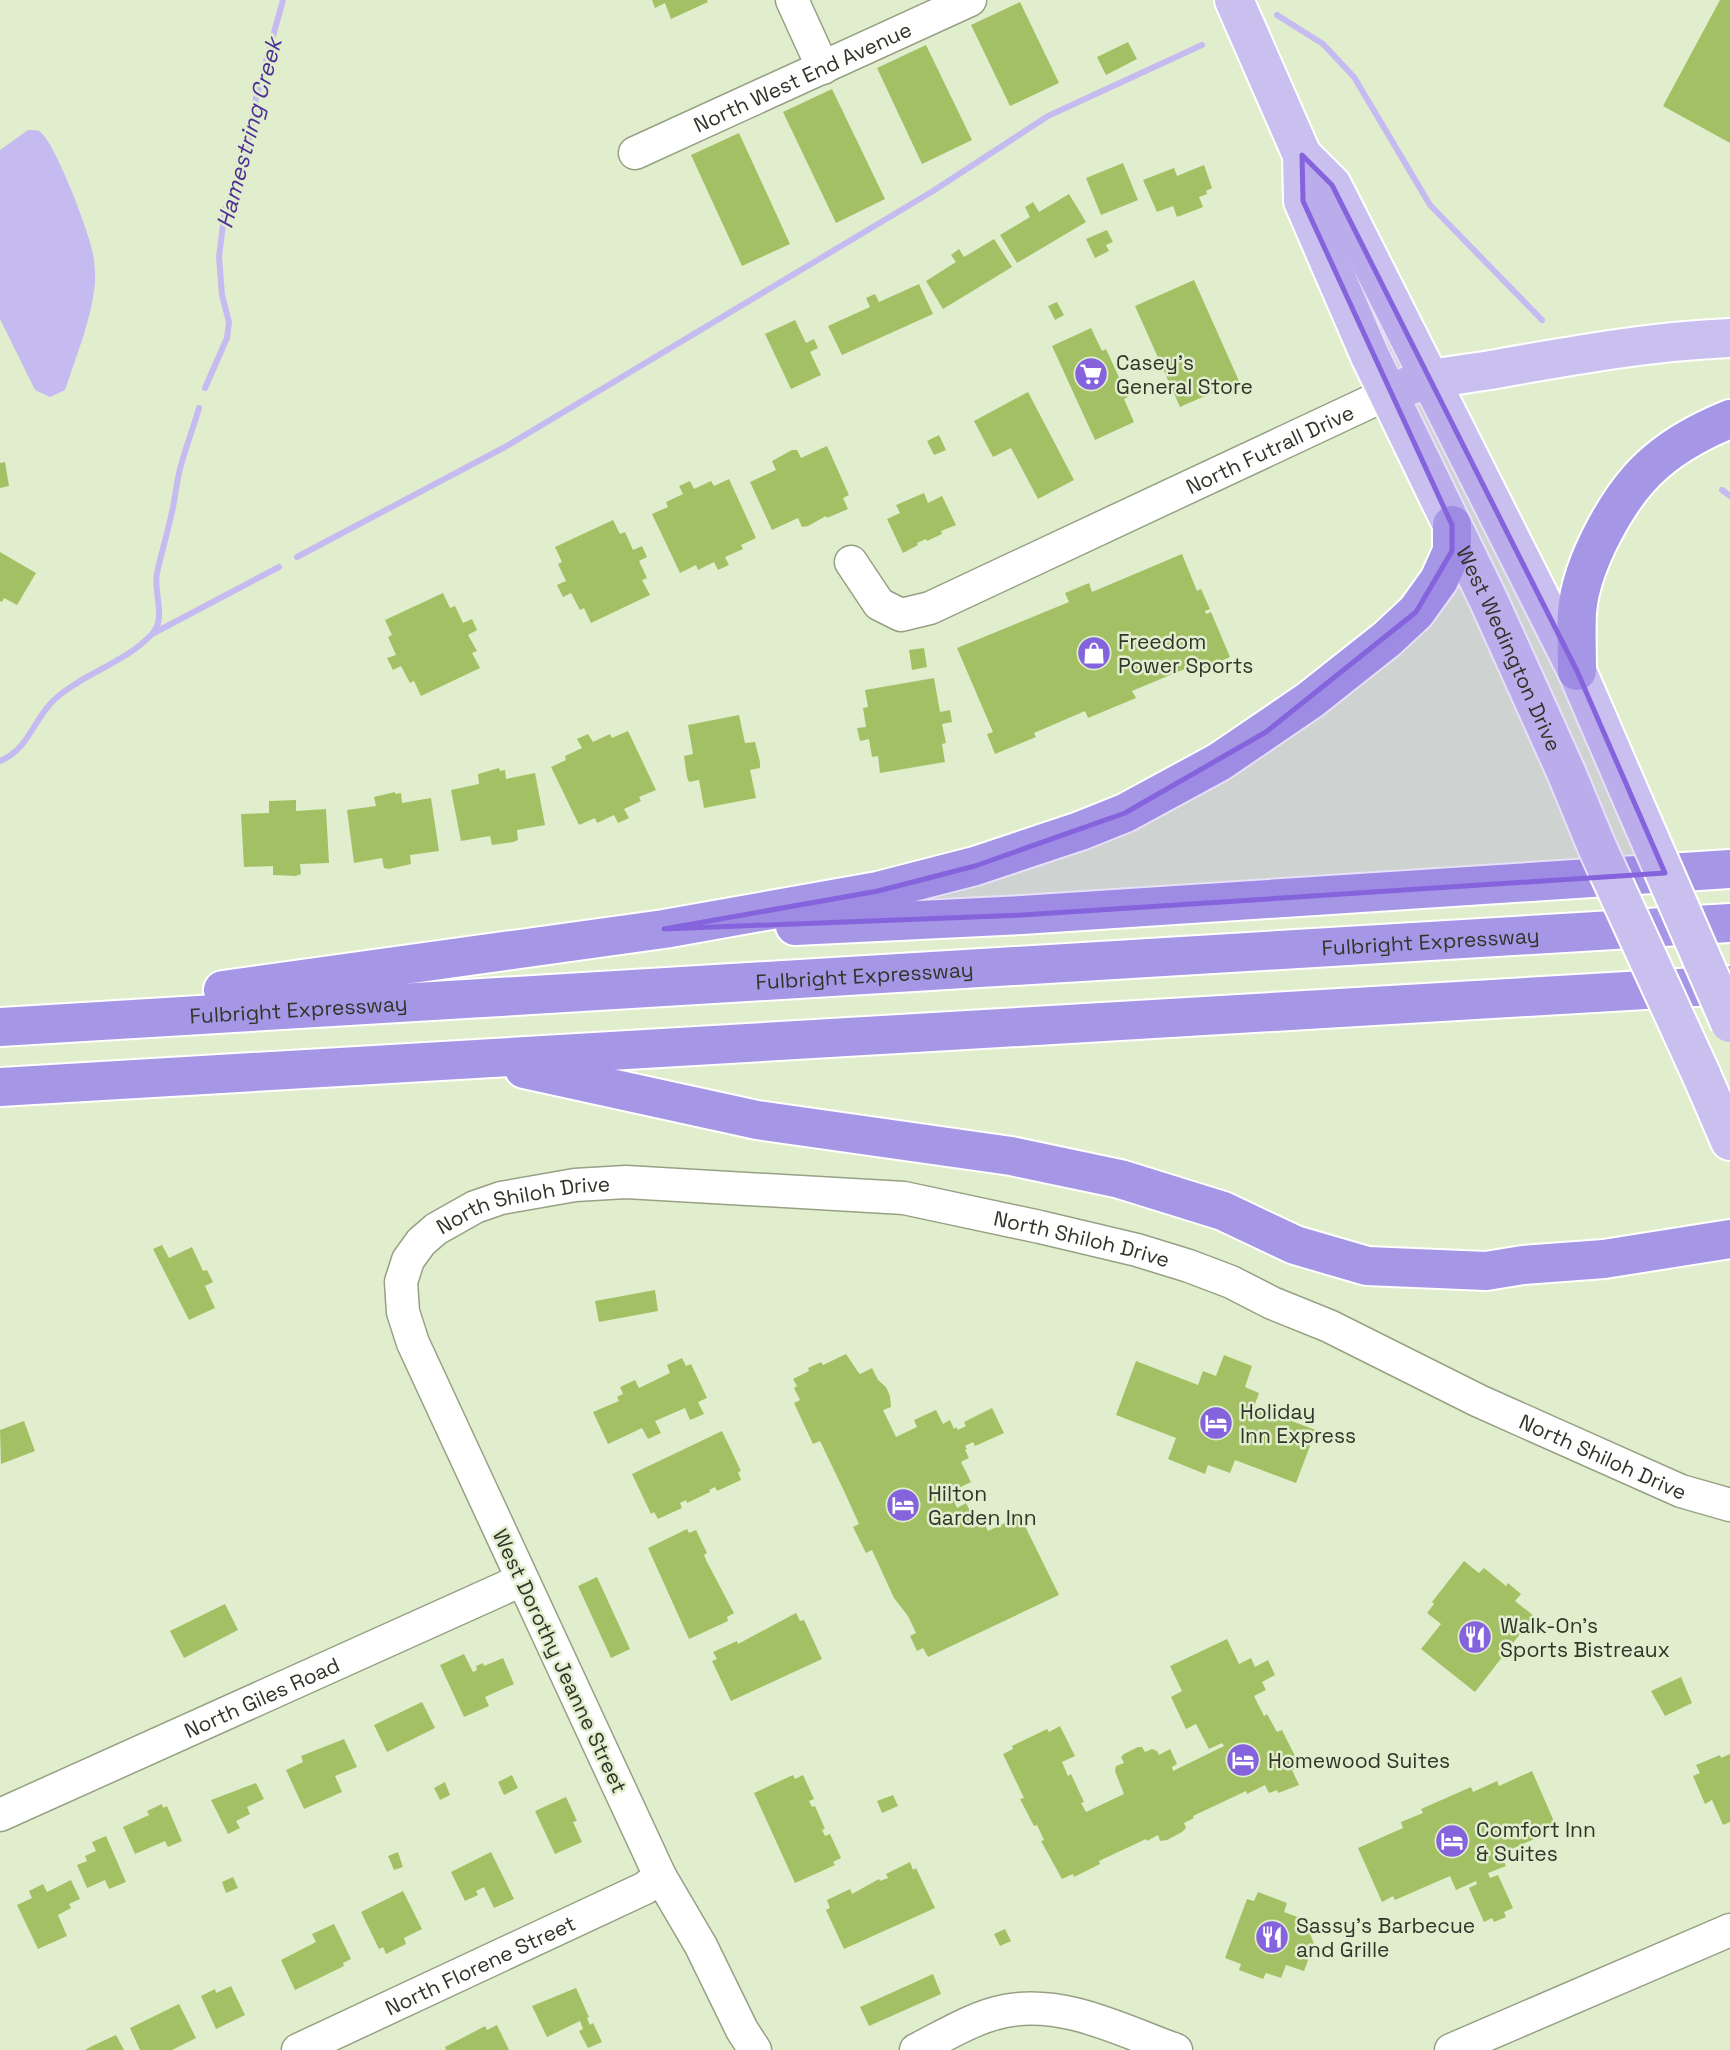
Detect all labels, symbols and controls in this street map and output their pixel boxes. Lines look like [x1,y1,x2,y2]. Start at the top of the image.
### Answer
street label: North West End Avenue [689,15,916,138]
water label: Hamestring Creek [209,32,290,231]
place label: Casey's General Store [1116,349,1253,400]
supermarket icon: Casey's General Store [1072,355,1110,393]
street label: North Futrall Drive [1181,398,1358,500]
street label: West Wedington Drive [1451,541,1568,755]
place label: Freedom Power Sports [1118,628,1253,679]
shop icon: Freedom Power Sports [1075,634,1113,672]
street label: Fulbright Expressway [1321,921,1540,961]
street label: Fulbright Expressway [755,955,974,995]
street label: Fulbright Expressway [189,989,408,1029]
street label: North Shiloh Drive [431,1169,611,1240]
street label: North Shiloh Drive [991,1204,1173,1273]
place label: Holiday Inn Express [1240,1398,1356,1449]
hotel icon: Holiday Inn Express [1197,1404,1235,1442]
street label: North Shiloh Drive [1515,1407,1691,1505]
place label: Hilton Garden Inn [928,1480,1037,1531]
hotel icon: Hilton Garden Inn [884,1486,922,1524]
street label: West Dorothy Jeanne Street [487,1525,633,1797]
place label: Walk-On's Sports Bistreaux [1500,1612,1670,1663]
restaurant icon: Walk-On's Sports Bistreaux [1456,1618,1494,1656]
street label: North Giles Road [180,1650,344,1744]
hotel icon: Homewood Suites [1224,1741,1262,1779]
place label: Homewood Suites [1268,1747,1450,1774]
place label: Comfort Inn & Suites [1476,1816,1596,1867]
hotel icon: Comfort Inn & Suites [1433,1822,1471,1860]
street label: North Florene Street [381,1909,580,2021]
place label: Sassy's Barbecue and Grille [1296,1912,1475,1963]
restaurant icon: Sassy's Barbecue and Grille [1253,1918,1291,1956]

